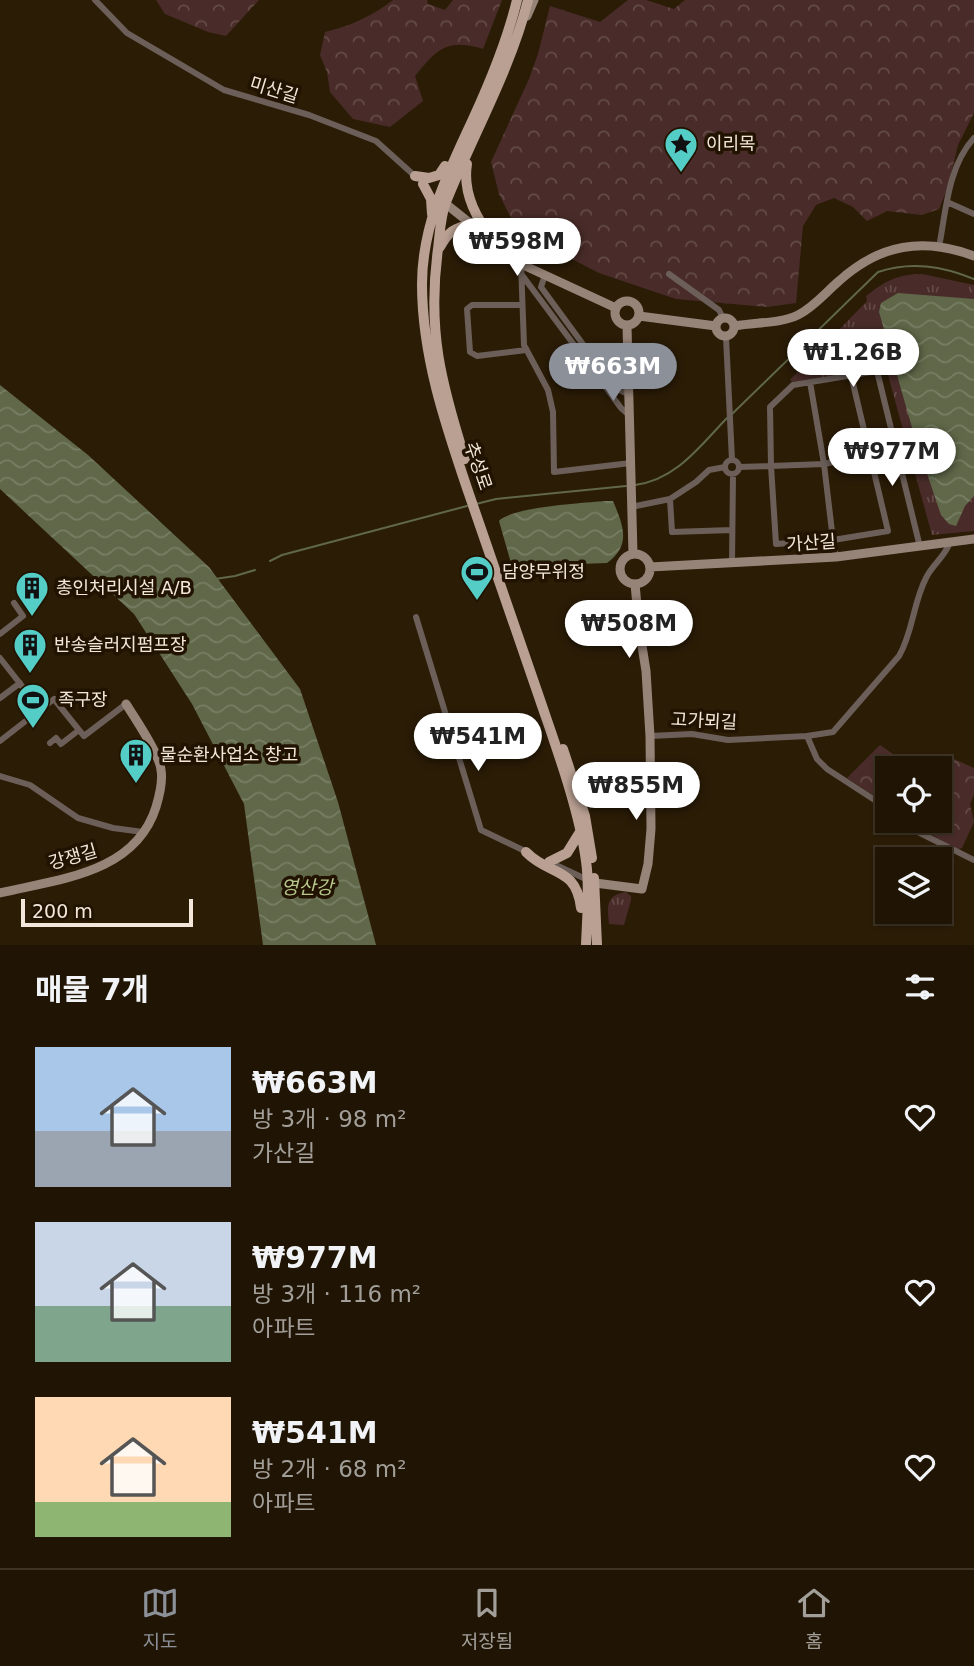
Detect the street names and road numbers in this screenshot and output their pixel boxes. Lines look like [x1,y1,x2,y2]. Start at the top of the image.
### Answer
street label: 미산길 [247,72,301,107]
street label: 추성로 [460,439,496,493]
street label: 가산길 [785,530,836,555]
street label: 고가뫼길 [670,708,738,733]
street label: 강쟁길 [46,840,100,873]

